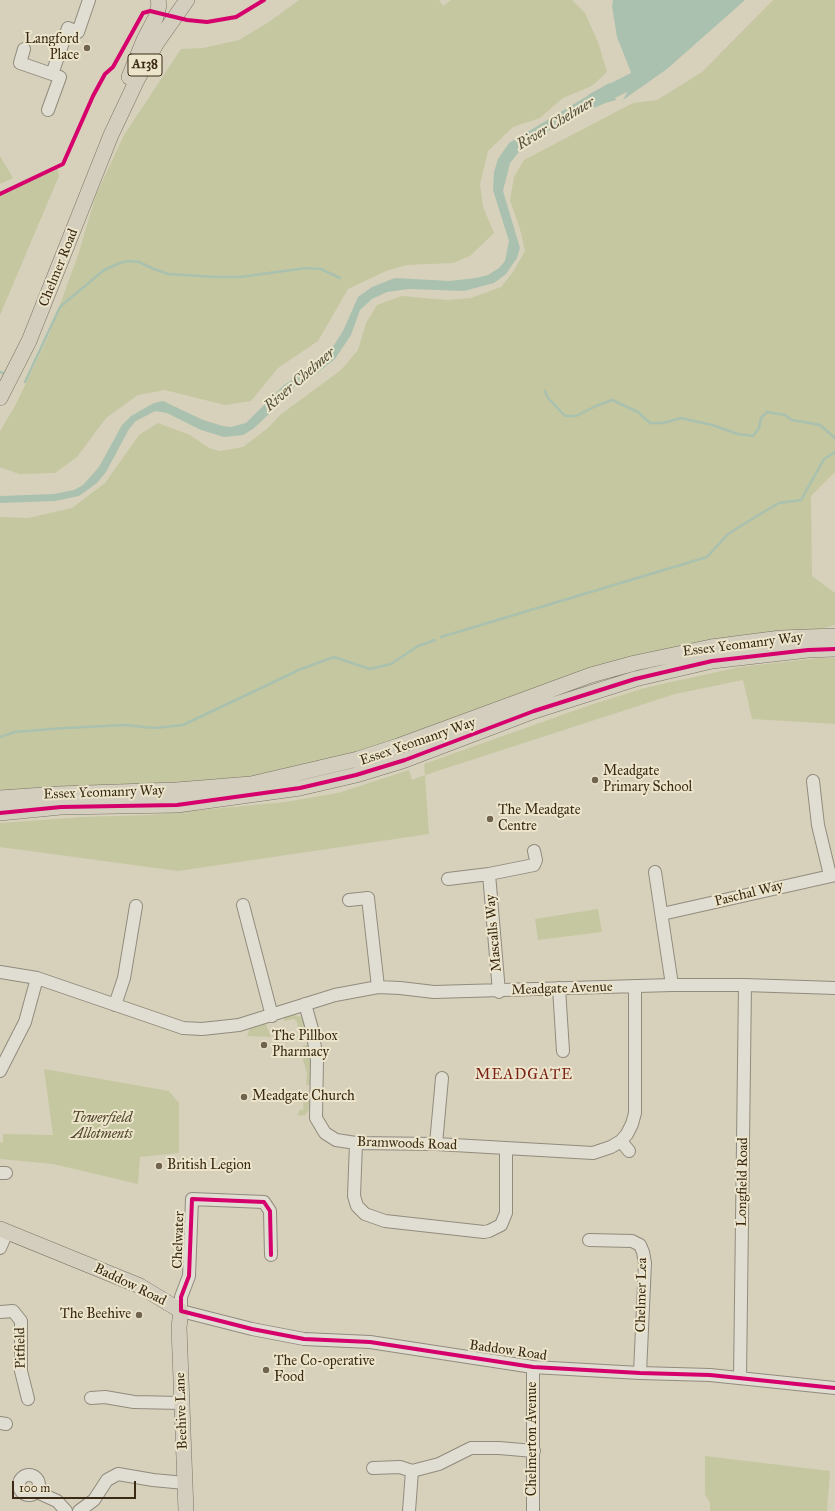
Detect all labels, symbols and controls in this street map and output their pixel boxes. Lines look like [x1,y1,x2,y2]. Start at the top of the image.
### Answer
place label: Langford Place [25,32,79,64]
marker: Langford Place [82,43,92,53]
road number: A138 [128,54,162,76]
water label: River Chelmer [514,94,598,154]
street label: Chelmer Road [36,227,82,309]
water label: River Chelmer [261,344,339,416]
street label: Essex Yeomanry Way [682,629,804,661]
street label: Essex Yeomanry Way [358,714,478,770]
place label: Meadgate Primary School [603,764,692,796]
marker: Meadgate Primary School [590,775,600,785]
street label: Essex Yeomanry Way [43,782,165,804]
place label: The Meadgate Centre [498,803,580,836]
marker: The Meadgate Centre [485,814,495,824]
street label: Paschal Way [713,877,785,911]
street label: Mascalls Way [482,893,506,973]
street label: Meadgate Avenue [511,979,613,999]
place label: The Pillbox Pharmacy [272,1029,338,1062]
marker: The Pillbox Pharmacy [259,1040,269,1050]
district label: MEADGATE [475,1066,573,1084]
place label: Meadgate Church [252,1089,355,1105]
marker: Meadgate Church [239,1092,249,1102]
park label: Towerfield Allotments [71,1111,133,1144]
street label: Bramwoods Road [357,1134,457,1154]
street label: Longfield Road [734,1137,752,1227]
place label: British Legion [167,1158,251,1174]
marker: British Legion [154,1161,164,1171]
street label: Chelwater [170,1211,188,1269]
street label: Chelmer Lea [633,1257,651,1333]
street label: Baddow Road [91,1260,169,1310]
place label: The Beehive [60,1307,131,1323]
marker: The Beehive [134,1310,144,1320]
street label: Pitfield [12,1327,30,1369]
street label: Baddow Road [468,1337,548,1365]
place label: The Co-operative Food [274,1354,375,1386]
marker: The Co-operative Food [261,1365,271,1375]
street label: Beehive Lane [172,1372,192,1450]
street label: Chelmerton Avenue [525,1382,541,1496]
scale bar [14,1473,138,1499]
text: 100 m [19,1481,50,1495]

